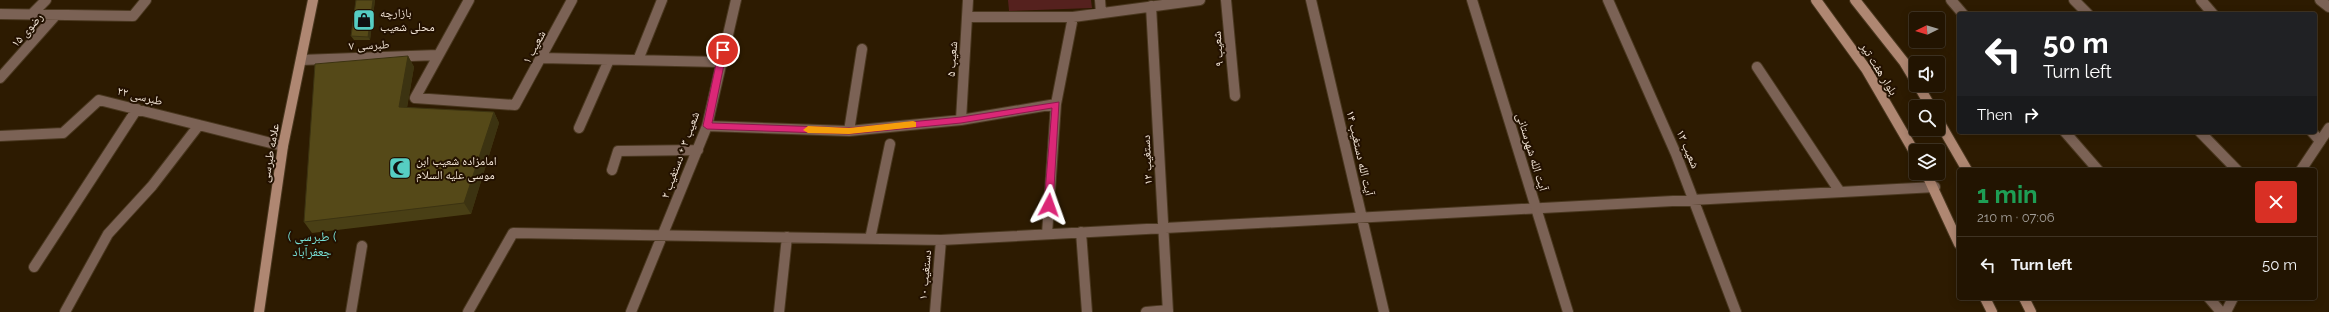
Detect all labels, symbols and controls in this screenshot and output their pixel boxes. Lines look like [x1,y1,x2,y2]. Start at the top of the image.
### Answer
place label: بازارچه محلی شعیب [380,6,435,34]
shop icon: بازارچه محلی شعیب [351,7,377,33]
street label: رضوی ۱۵ [8,10,46,50]
north arrow [1909,12,1945,48]
map controls [1909,12,1945,180]
text: 50 m [2043,27,2109,60]
street label: شعیب ۱ [519,28,549,66]
icon: left [1977,28,2029,80]
street label: شعیب ۹ [1209,31,1227,67]
pin [706,33,740,67]
street label: طبرسی ۷ [348,37,390,53]
icon: arrive [712,39,734,61]
street label: بلوار هفت تیر [1857,39,1901,98]
street label: شعیب ۵ [944,41,961,77]
button: sound [1909,56,1945,92]
text: Turn left [2043,61,2112,82]
street label: طبرسی ۲۲ [116,84,164,109]
button: search [1909,100,1945,136]
icon: right [2020,104,2042,126]
text: Then [1977,106,2012,124]
street label: آیت الله دستغیب ۱۴ [1343,109,1377,198]
street label: شعیب ۳ + دستغیب ۲ [658,110,703,200]
street label: آیت الله شهرستانی [1513,111,1551,194]
street label: علامه طبرسی [258,122,282,184]
street label: شعیب ۱۳ [1673,127,1702,171]
street label: دستغیب ۱۲ [1139,135,1156,185]
button: layers [1909,144,1945,180]
place label: امامزاده شعیب ابن موسی علیه السلام [416,154,497,183]
mosque icon: امامزاده شعیب ابن موسی علیه السلام [387,155,413,181]
text: 1 min [1977,180,2038,209]
button: close [2255,181,2297,223]
position arrow [1028,184,1070,226]
text: 210 m · 07:06 [1977,210,2055,225]
district label: ( طبرسی ( جعفرآباد [288,229,337,260]
street label: دستغیب ۱۰ [916,249,935,301]
icon: left [1977,254,1999,276]
text: Turn left [2011,256,2072,274]
text: 50 m [2262,256,2297,274]

